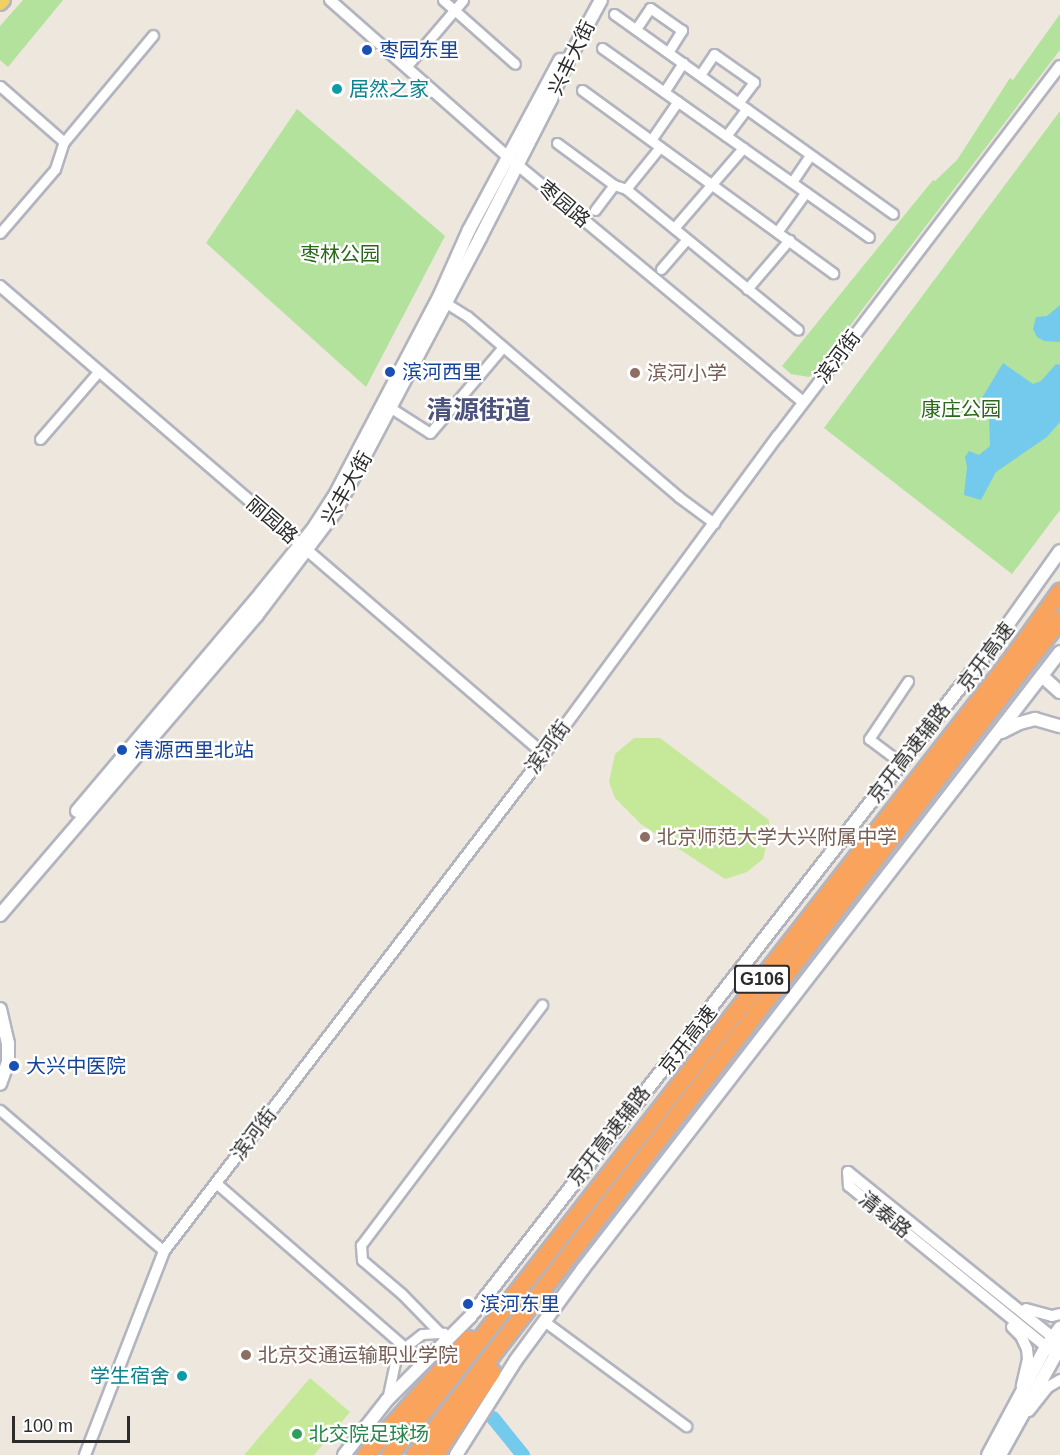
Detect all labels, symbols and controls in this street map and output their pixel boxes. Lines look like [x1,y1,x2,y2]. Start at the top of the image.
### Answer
street label: 兴丰大街 [544,17,600,99]
place label: 枣园东里 [379,38,459,62]
marker: 枣园东里 [360,43,374,57]
place label: 居然之家 [349,77,429,101]
marker: 居然之家 [330,82,344,96]
street label: 枣园路 [533,176,595,232]
park label: 枣林公园 [300,242,380,266]
street label: 滨河街 [810,326,866,388]
place label: 滨河西里 [402,360,482,384]
place label: 滨河小学 [647,361,727,385]
marker: 滨河西里 [383,365,397,379]
marker: 滨河小学 [628,366,642,380]
district label: 清源街道 [427,395,531,427]
park label: 康庄公园 [921,397,1001,421]
street label: 兴丰大街 [317,447,377,529]
street label: 丽园路 [241,491,303,549]
street label: 京开高速 [952,618,1020,696]
street label: 京开高速辅路 [863,698,955,808]
street label: 滨河街 [521,716,575,778]
place label: 清源西里北站 [134,738,254,762]
marker: 清源西里北站 [115,743,129,757]
place label: 北京师范大学大兴附属中学 [657,825,897,849]
marker: 北京师范大学大兴附属中学 [638,830,652,844]
road number: G106 [734,964,790,994]
street label: 京开高速 [654,1001,722,1079]
place label: 大兴中医院 [26,1054,126,1078]
marker: 大兴中医院 [7,1059,21,1073]
street label: 京开高速辅路 [563,1081,655,1191]
street label: 滨河街 [226,1103,282,1165]
street label: 清泰路 [854,1187,916,1243]
place label: 滨河东里 [480,1292,560,1316]
marker: 滨河东里 [461,1297,475,1311]
place label: 北京交通运输职业学院 [258,1343,458,1367]
marker: 北京交通运输职业学院 [239,1348,253,1362]
place label: 学生宿舍 [90,1364,170,1388]
marker: 学生宿舍 [175,1369,189,1383]
scale bar [15,1404,134,1442]
text: 100 m [23,1416,73,1436]
place label: 北交院足球场 [309,1422,429,1446]
marker: 北交院足球场 [290,1427,304,1441]

